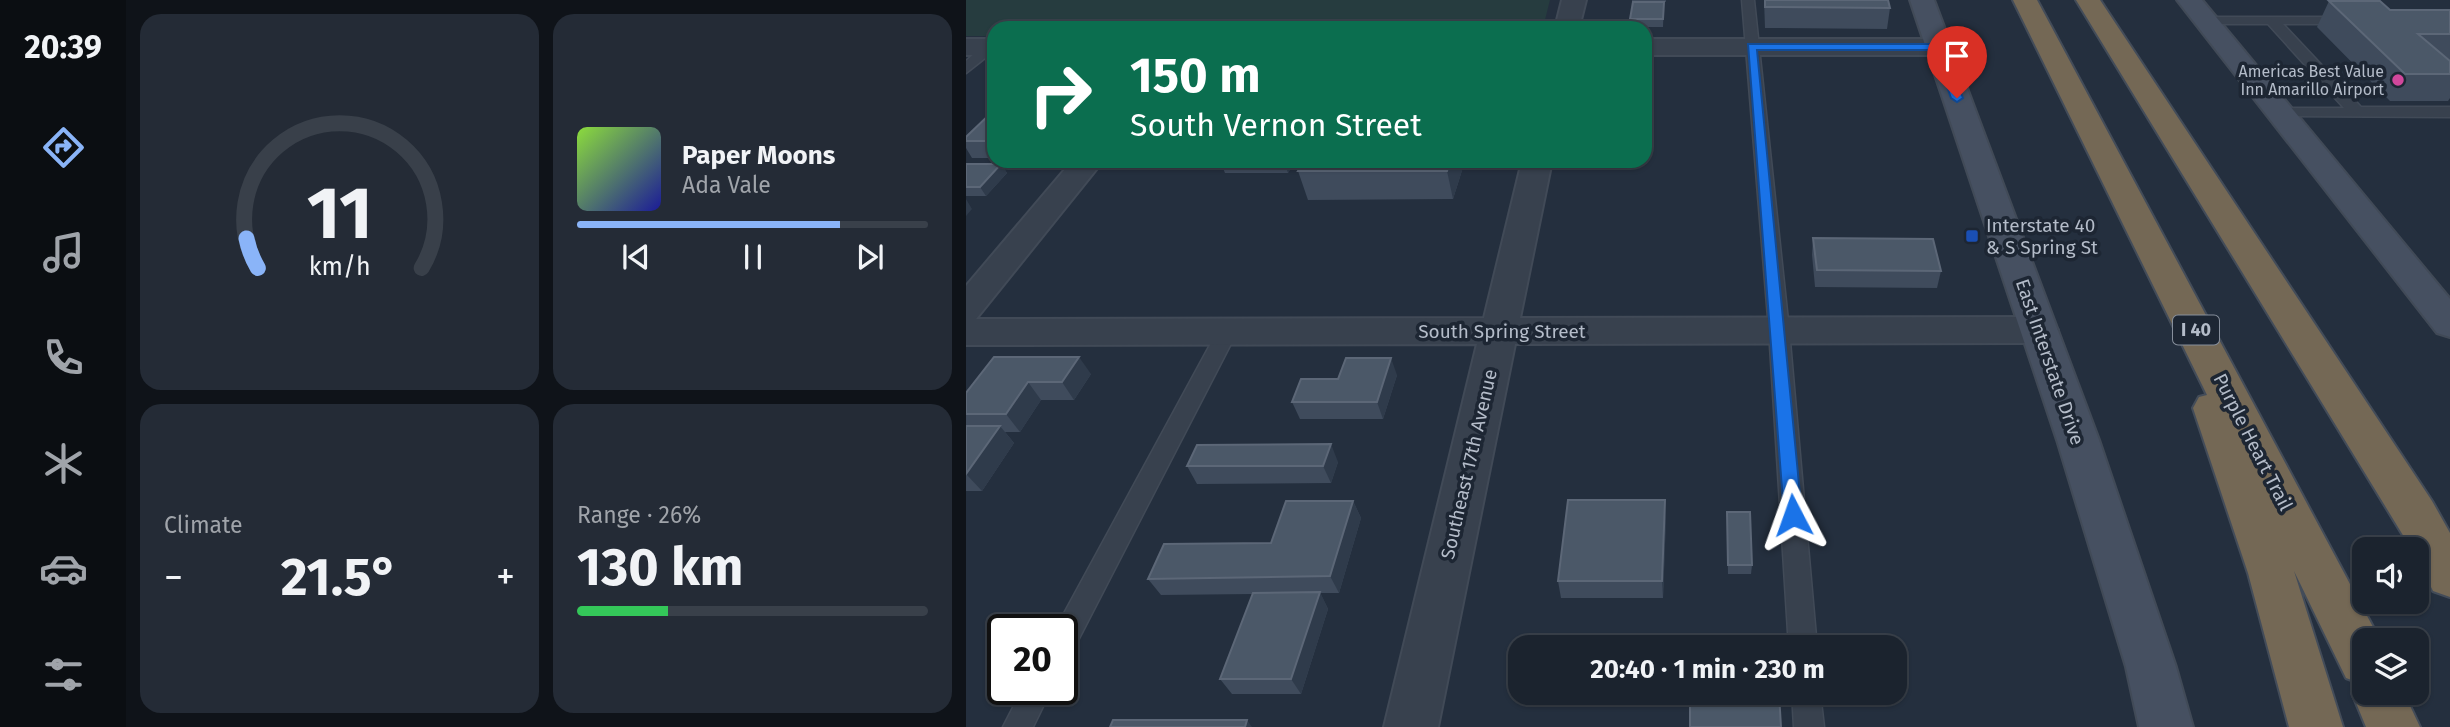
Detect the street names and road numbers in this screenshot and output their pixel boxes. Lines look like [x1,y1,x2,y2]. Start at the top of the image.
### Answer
street label: East Interstate Drive [2011,276,2089,448]
road number: I 40 [2173,316,2219,344]
street label: South Spring Street [1418,320,1586,343]
street label: Southeast 17th Avenue [1436,367,1502,561]
street label: Purple Heart Trail [2208,370,2298,515]

